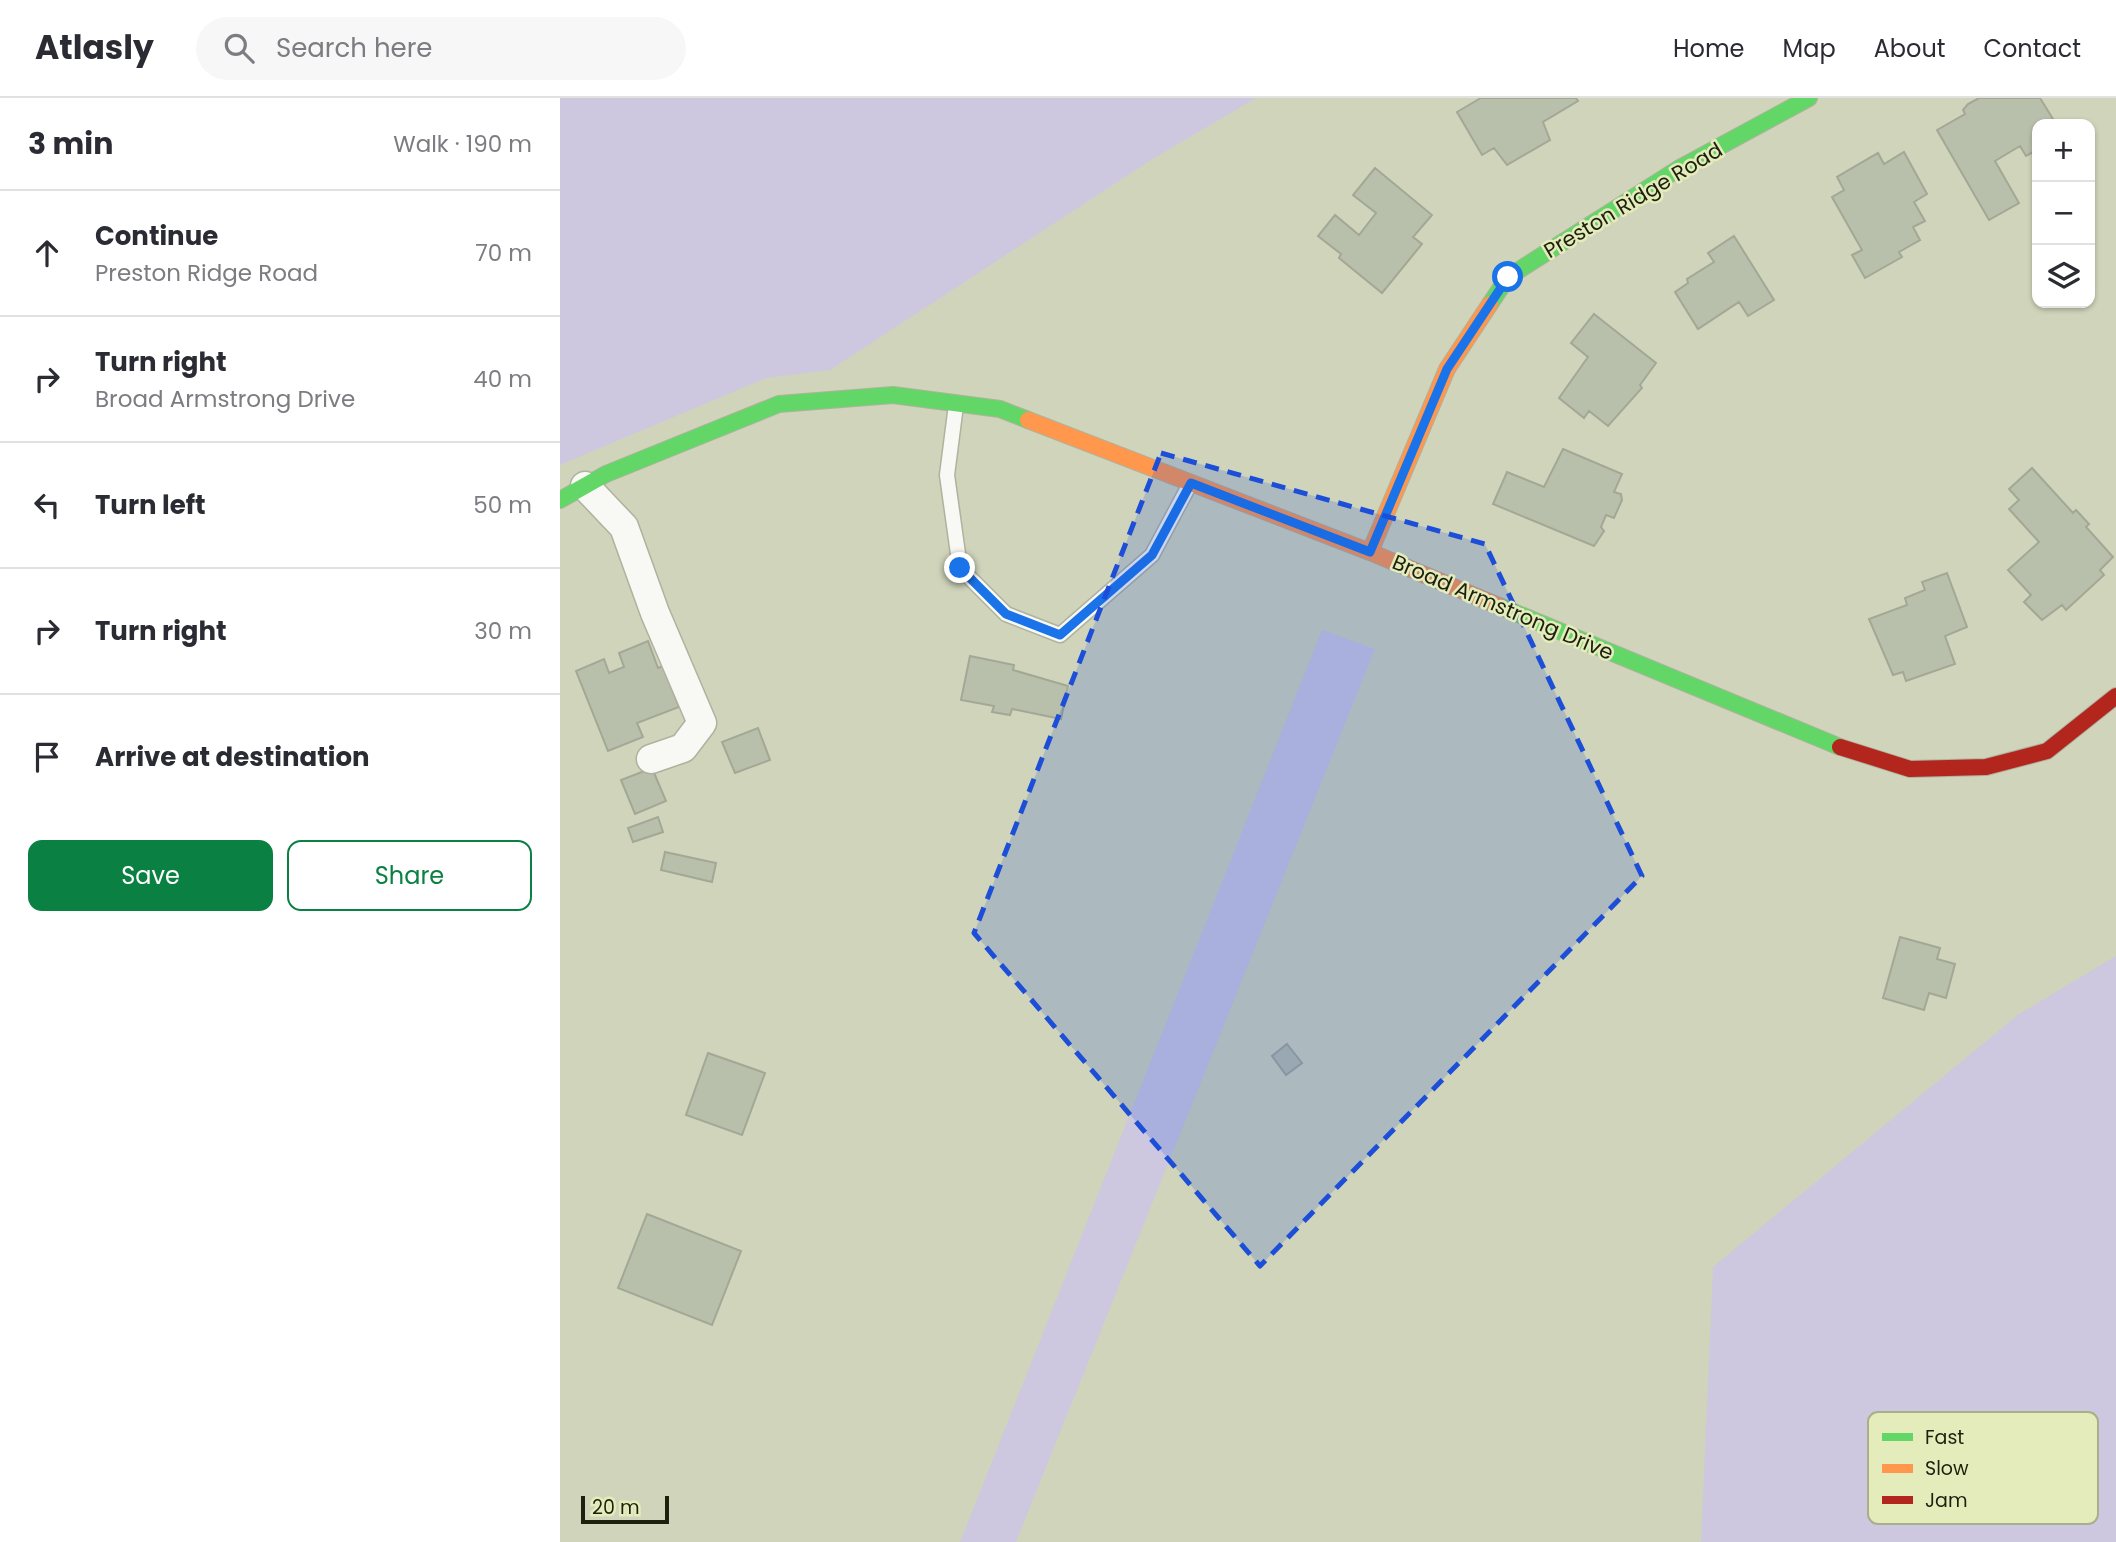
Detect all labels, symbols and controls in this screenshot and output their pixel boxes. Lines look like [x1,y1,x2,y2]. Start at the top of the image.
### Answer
search box [196,17,686,80]
text: Atlasly [35,24,154,71]
icon: search [220,29,258,67]
text: Search here [276,30,432,66]
text: Home [1673,32,1745,65]
text: Map [1783,32,1836,65]
text: About [1874,32,1945,65]
text: Contact [1983,32,2081,65]
map controls [2032,119,2095,308]
button: + [2032,119,2095,182]
text: 3 min [28,122,113,165]
text: Walk · 190 m [393,128,532,160]
street label: Preston Ridge Road [1538,135,1728,265]
button: − [2032,182,2095,245]
text: Continue [95,218,218,254]
icon: ahead [28,234,66,272]
text: 70 m [475,237,532,269]
button: layers [2032,245,2095,308]
text: Preston Ridge Road [95,257,318,289]
route start [1492,261,1523,292]
text: Turn right [95,344,227,380]
icon: right [28,360,66,398]
text: 40 m [473,363,532,395]
text: Broad Armstrong Drive [95,383,355,415]
icon: left [28,486,66,524]
text: Turn left [95,487,206,523]
text: 50 m [473,489,532,521]
street label: Broad Armstrong Drive [1388,547,1618,667]
route end [944,552,975,583]
icon: right [28,612,66,650]
text: Turn right [95,613,227,649]
text: 30 m [474,615,532,647]
icon: arrive [28,738,66,776]
text: Arrive at destination [95,739,370,775]
button: Save [28,840,273,911]
button: Share [287,840,532,911]
legend [1868,1412,2098,1524]
text: Fast [1925,1424,1964,1451]
text: Slow [1925,1455,1969,1482]
text: Jam [1925,1487,1967,1514]
scale bar [581,1493,668,1525]
text: 20 m [592,1494,640,1521]

